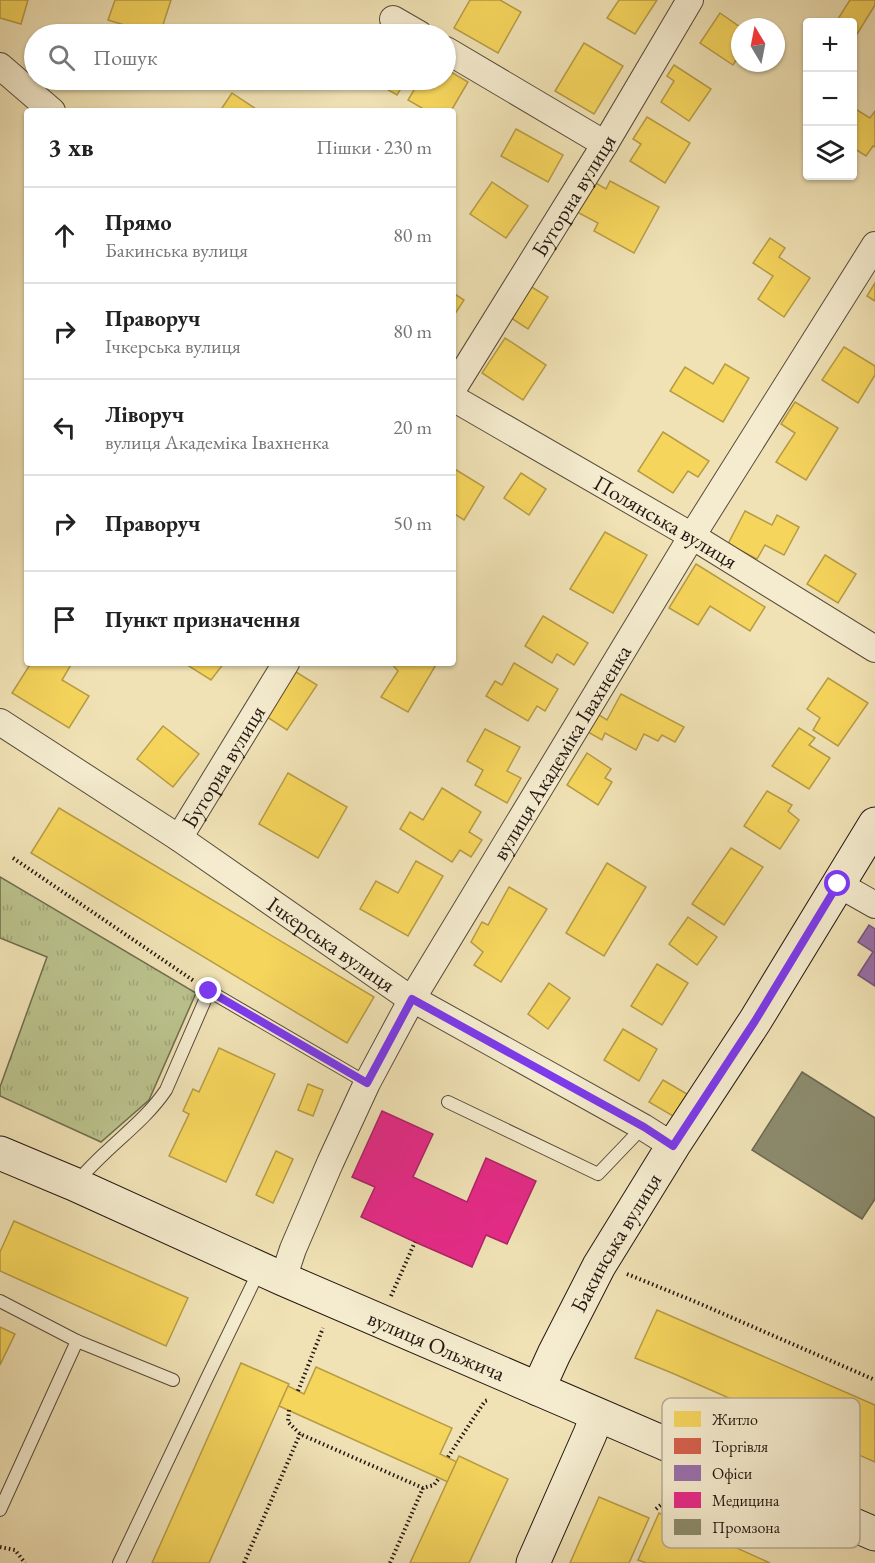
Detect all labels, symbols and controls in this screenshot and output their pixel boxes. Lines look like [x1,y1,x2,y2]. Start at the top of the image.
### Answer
north arrow [731,18,785,72]
map controls [803,18,857,180]
button: + [803,18,857,72]
search box [24,24,456,90]
icon: search [45,41,78,74]
text: Пошук [93,43,157,72]
button: − [803,72,857,126]
button: layers [803,126,857,180]
street label: Бугорна вулиця [524,129,622,262]
text: 3 хв [48,130,94,164]
text: Пішки · 230 m [316,134,432,160]
text: Прямо [105,208,172,237]
icon: ahead [48,219,81,252]
text: 80 m [393,222,432,248]
text: Бакинська вулиця [105,237,248,263]
text: Праворуч [105,304,201,333]
icon: right [48,315,81,348]
text: 80 m [393,318,432,344]
text: Ічкерська вулиця [105,333,241,359]
text: Ліворуч [105,400,184,429]
icon: left [48,411,81,444]
text: 20 m [393,414,432,440]
text: вулиця Академіка Івахненка [105,429,329,455]
street label: Полянська вулиця [588,468,743,575]
icon: right [48,507,81,540]
text: Праворуч [105,509,201,538]
text: 50 m [393,510,432,536]
icon: arrive [48,603,81,636]
text: Пункт призначення [105,605,300,634]
street label: вулиця Академіка Івахненка [485,639,638,865]
street label: Бугорна вулиця [174,699,271,833]
route start [824,870,850,896]
street label: Ічкерська вулиця [262,889,401,999]
route end [195,977,221,1003]
street label: Бакинська вулиця [563,1167,668,1317]
street label: вулиця Ольжича [363,1303,510,1388]
legend [662,1398,860,1548]
text: Житло [711,1409,758,1430]
text: Торгівля [712,1436,768,1457]
text: Офіси [712,1463,753,1484]
text: Медицина [712,1490,780,1511]
text: Промзона [712,1517,781,1538]

